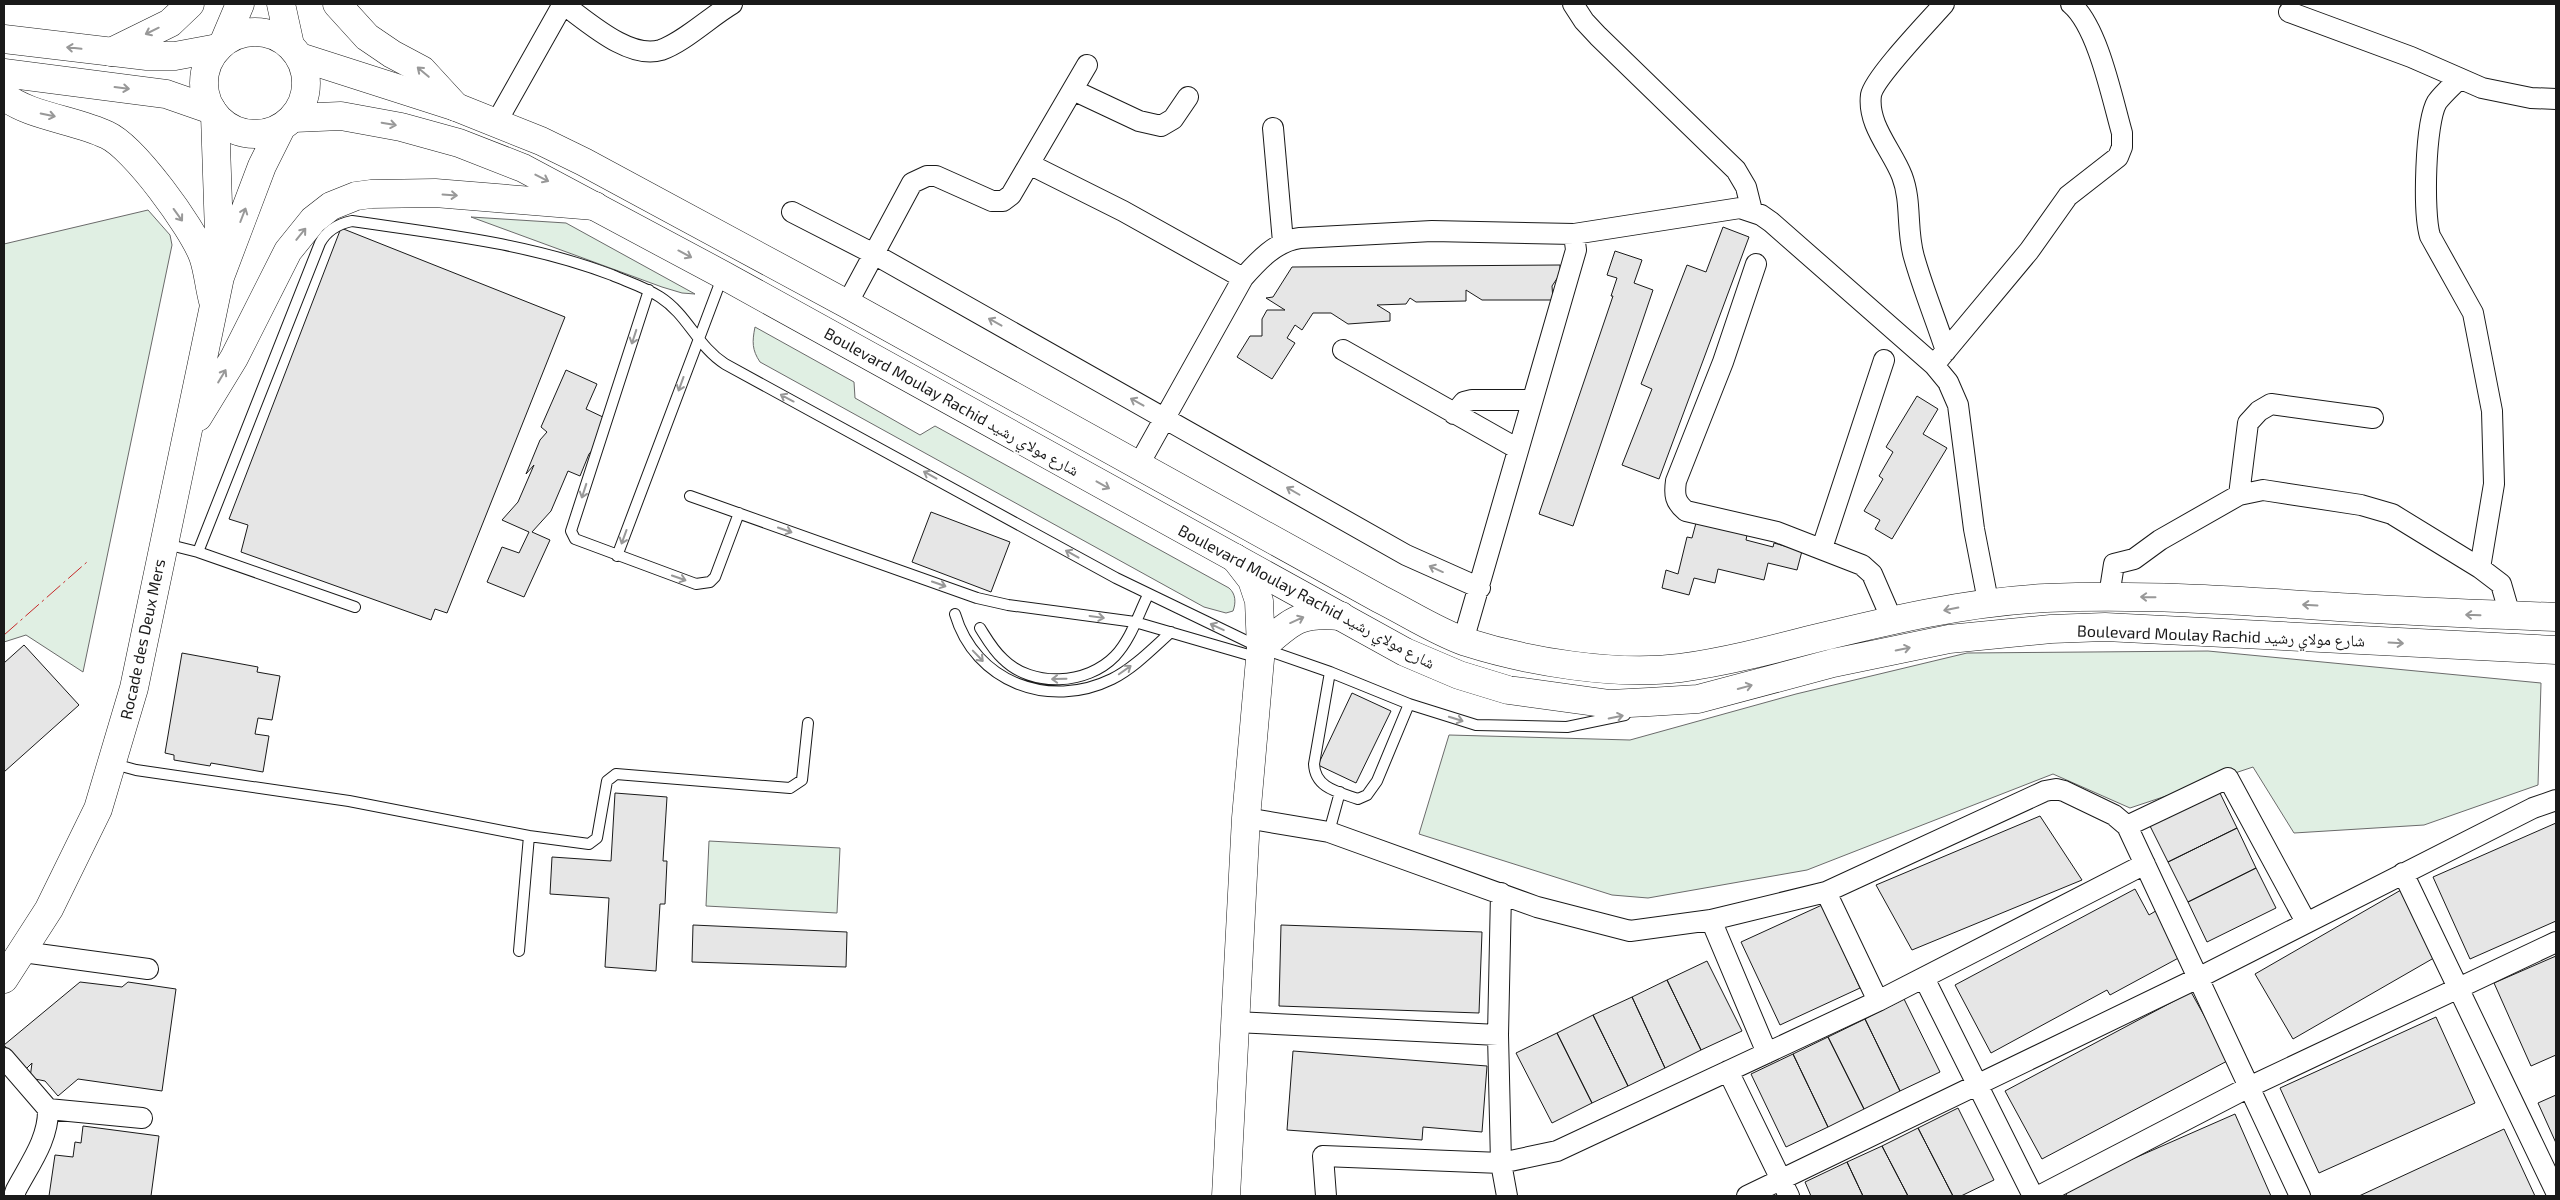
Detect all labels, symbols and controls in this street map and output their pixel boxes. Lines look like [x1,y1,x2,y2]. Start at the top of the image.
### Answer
one-way arrow [145,27,160,37]
one-way arrow [66,43,82,53]
one-way arrow [416,67,429,78]
one-way arrow [113,83,129,93]
one-way arrow [39,111,55,120]
one-way arrow [381,120,397,130]
one-way arrow [534,173,549,183]
one-way arrow [441,190,457,199]
one-way arrow [173,208,183,222]
one-way arrow [239,208,248,223]
one-way arrow [295,228,306,241]
one-way arrow [677,250,692,259]
one-way arrow [988,317,1003,327]
street label: Boulevard Moulay Rachid شارع مولاي رشيد [819,323,1083,483]
one-way arrow [628,328,638,344]
one-way arrow [218,370,228,384]
one-way arrow [676,376,685,391]
one-way arrow [781,392,795,402]
one-way arrow [1129,397,1144,407]
one-way arrow [923,470,938,480]
one-way arrow [1096,480,1111,490]
one-way arrow [578,483,588,499]
one-way arrow [1286,486,1301,496]
street label: Boulevard Moulay Rachid شارع مولاي رشيد [1173,520,1439,676]
one-way arrow [777,526,793,535]
one-way arrow [619,528,628,544]
one-way arrow [1065,549,1080,559]
street label: Rocade des Deux Mers [116,557,168,721]
one-way arrow [1429,563,1444,573]
one-way arrow [671,574,687,583]
one-way arrow [930,580,946,589]
one-way arrow [2140,592,2156,602]
one-way arrow [2303,601,2319,610]
one-way arrow [1944,604,1960,614]
one-way arrow [2465,610,2481,620]
one-way arrow [1089,612,1105,622]
one-way arrow [1289,615,1304,625]
street label: Boulevard Moulay Rachid شارع مولاي رشيد [2077,620,2365,654]
one-way arrow [1210,622,1225,632]
one-way arrow [2388,638,2404,647]
one-way arrow [1895,644,1911,653]
one-way arrow [972,650,984,662]
one-way arrow [1118,665,1132,675]
one-way arrow [1052,674,1068,684]
one-way arrow [1737,682,1753,691]
one-way arrow [1608,712,1624,721]
one-way arrow [1447,715,1463,725]

